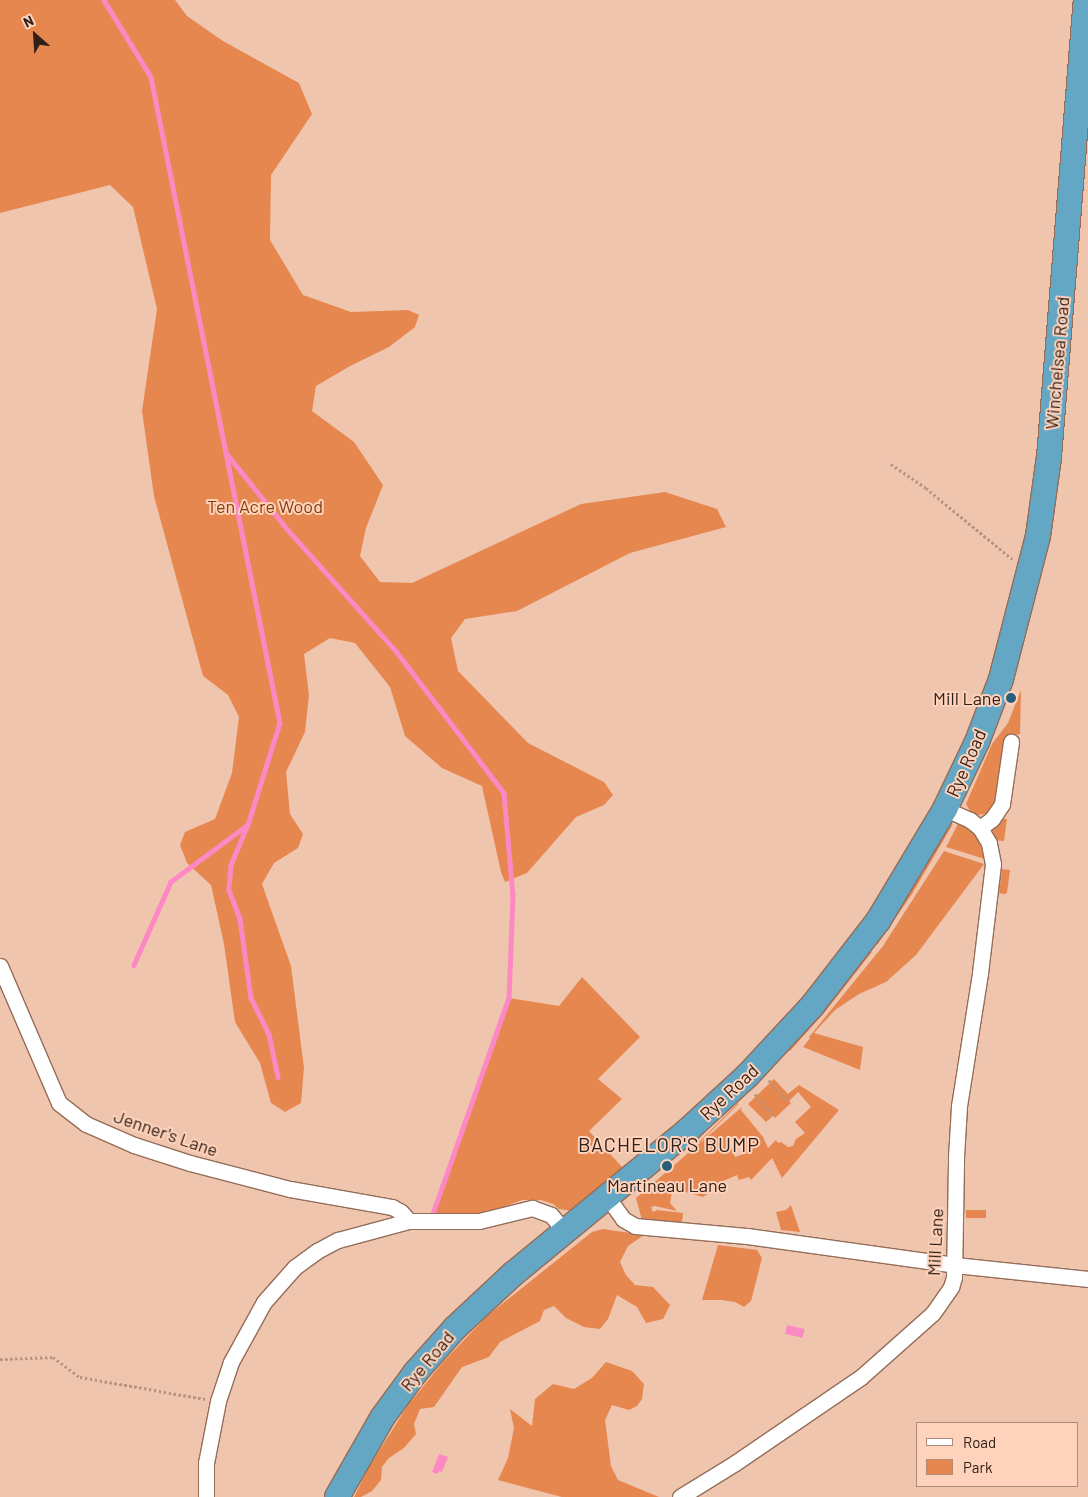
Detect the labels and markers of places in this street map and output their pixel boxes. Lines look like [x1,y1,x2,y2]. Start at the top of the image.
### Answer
place label: Mill Lane [933,687,1001,709]
marker: Mill Lane [1005,692,1017,704]
marker: Martineau Lane [661,1160,673,1172]
place label: Martineau Lane [607,1174,727,1196]

